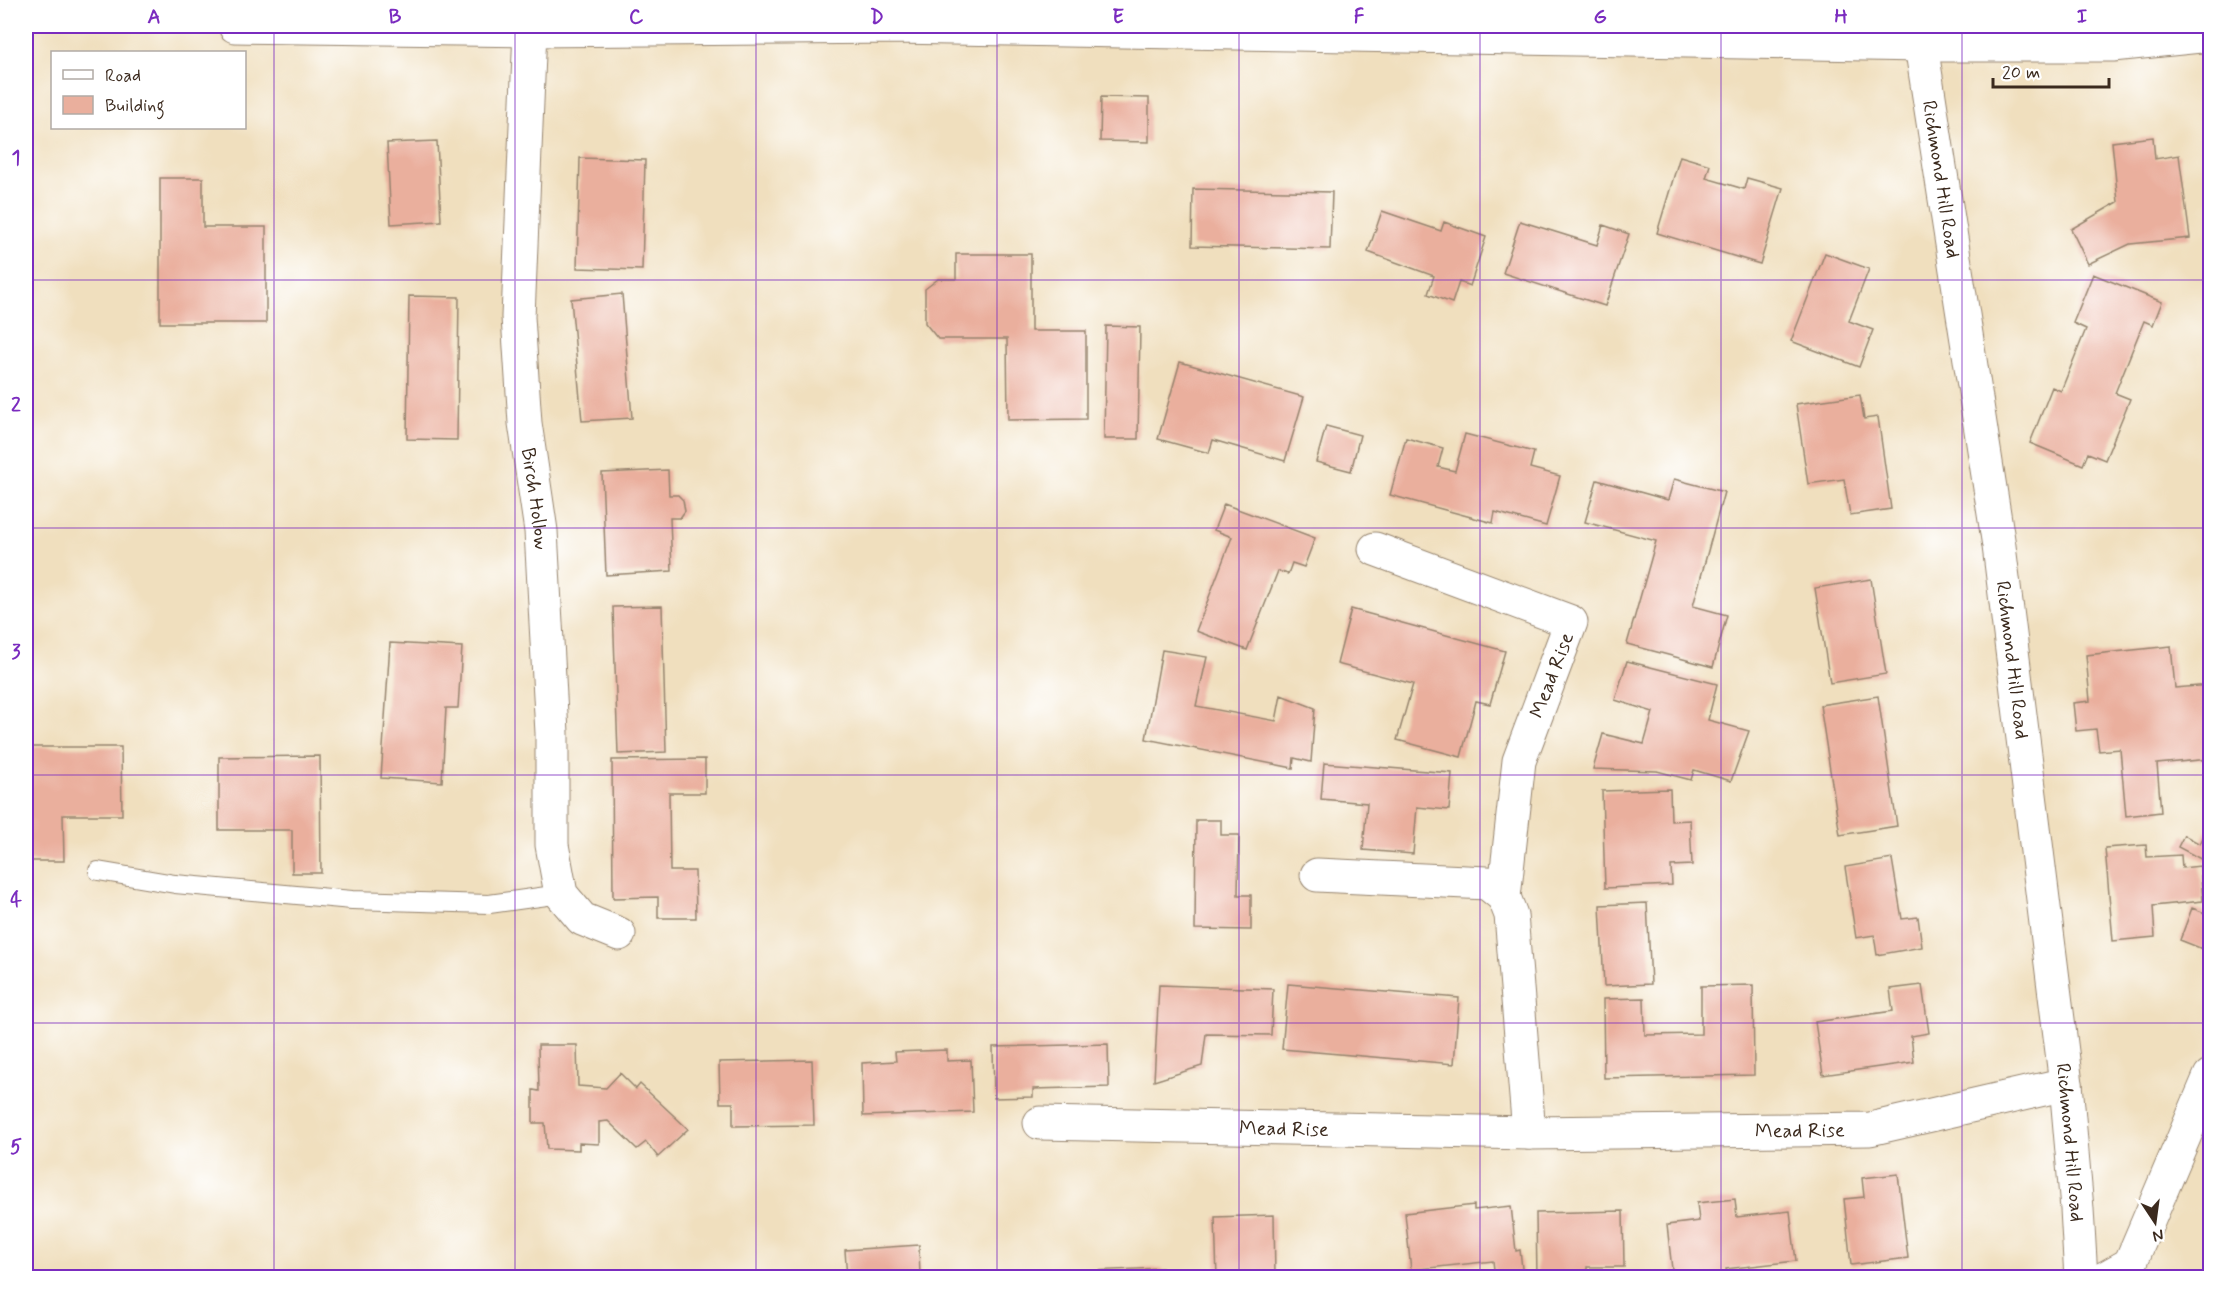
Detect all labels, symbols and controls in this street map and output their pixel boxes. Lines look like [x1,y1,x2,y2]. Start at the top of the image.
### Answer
text: A [147,4,161,31]
text: B [389,4,402,31]
text: C [629,4,644,31]
text: D [870,4,884,31]
text: E [1112,4,1124,31]
text: F [1354,4,1365,31]
text: G [1593,4,1607,31]
text: H [1834,4,1848,31]
text: I [2077,4,2087,31]
legend [51,51,246,129]
scale bar [1993,51,2108,89]
text: 20 m [2002,61,2040,85]
text: Road [105,64,141,88]
text: Building [105,94,165,120]
street label: Richmond Hill Road [1915,99,1966,260]
text: 1 [12,145,20,172]
text: 2 [11,392,21,419]
street label: Birch Hollow [514,446,554,551]
street label: Richmond Hill Road [1988,579,2035,741]
street label: Mead Rise [1524,629,1581,722]
text: 3 [11,639,21,666]
text: 4 [10,887,22,914]
street label: Richmond Hill Road [2049,1062,2090,1223]
street label: Mead Rise [1239,1115,1329,1144]
street label: Mead Rise [1755,1117,1845,1145]
text: 5 [10,1134,22,1161]
north arrow [2125,1192,2185,1252]
text: N [2150,1224,2166,1247]

